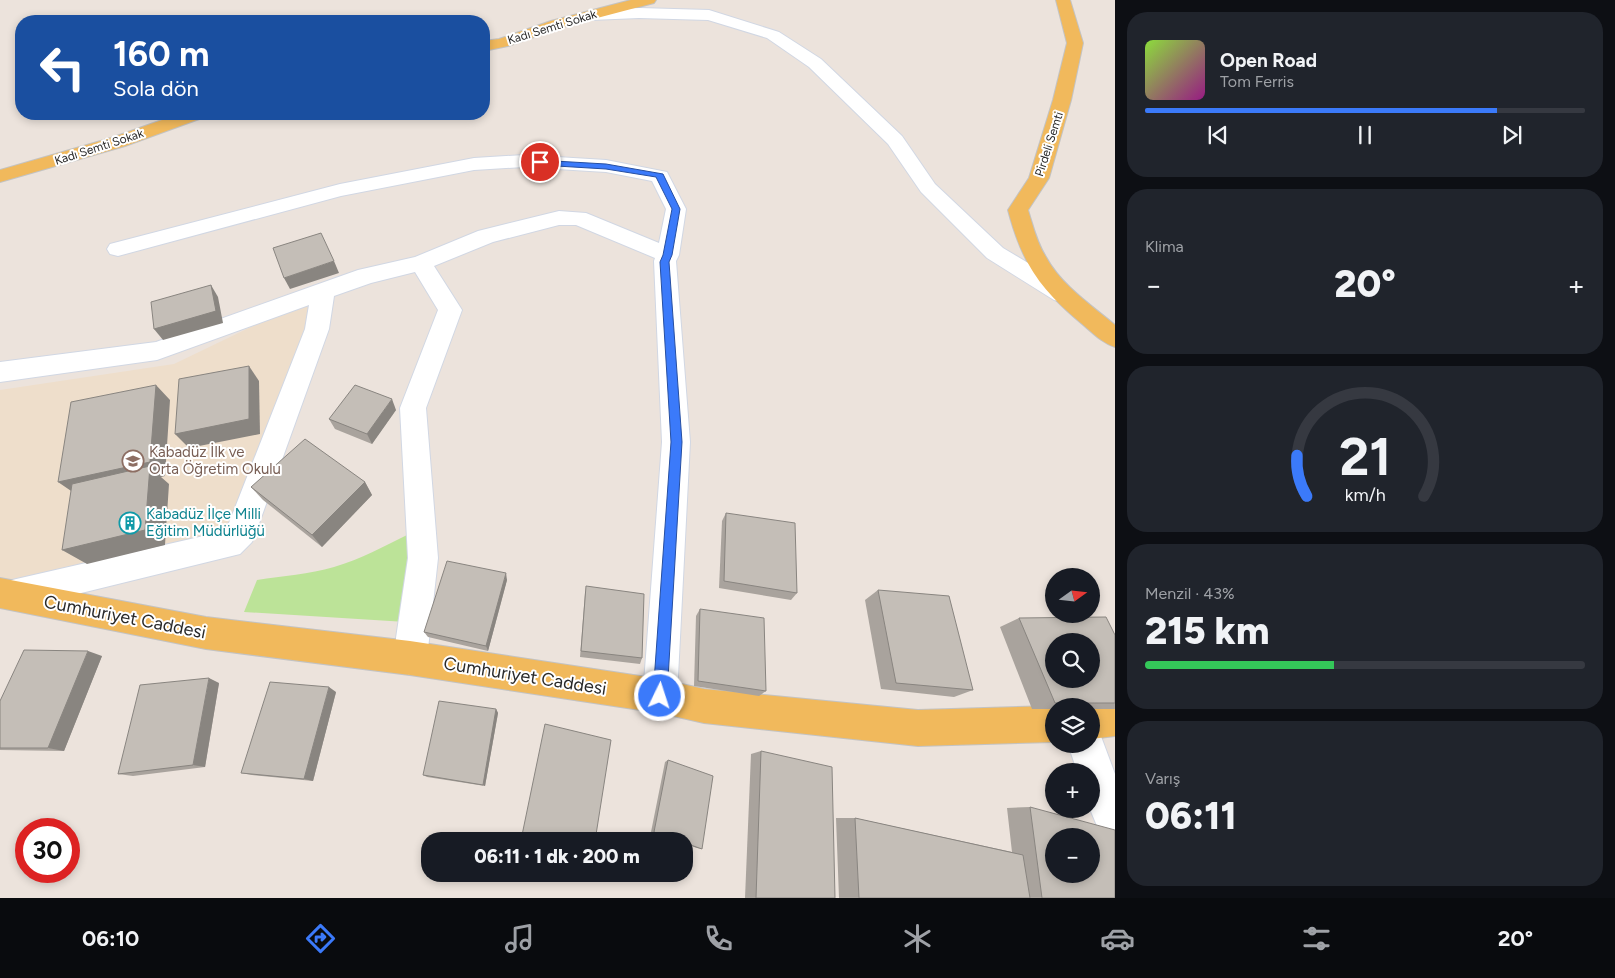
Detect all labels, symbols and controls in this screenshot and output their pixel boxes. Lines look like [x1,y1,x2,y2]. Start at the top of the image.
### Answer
street label: Kadı Semti Sokak [506,7,598,47]
text: 160 m [113,33,210,75]
icon: left [30,35,95,100]
text: Open Road [1220,49,1317,72]
text: Tom Ferris [1220,72,1294,91]
text: Sola dön [113,75,199,102]
street label: Pirdeli Semti [1032,110,1066,178]
icon: previous [1204,121,1232,149]
icon: pause [1351,121,1379,149]
icon: next [1498,121,1526,149]
street label: Kadı Semti Sokak [53,126,145,168]
pin [519,141,561,183]
icon: arrive [526,148,554,176]
text: Klima [1145,237,1184,256]
text: 20° [1334,261,1396,307]
text: − [1145,268,1162,302]
text: + [1568,268,1585,302]
text: 21 [1339,426,1391,488]
place label: Kabadüz İlk ve Orta Öğretim Okulu [149,443,281,478]
school or university icon: Kabadüz İlk ve Orta Öğretim Okulu [121,449,145,473]
text: km/h [1345,484,1385,505]
place label: Kabadüz İlçe Milli Eğitim Müdürlüğü [146,505,265,540]
building icon: Kabadüz İlçe Milli Eğitim Müdürlüğü [118,511,142,535]
north arrow [1045,568,1100,622]
map controls [1045,568,1100,883]
text: Menzil · 43% [1145,584,1234,603]
street label: Cumhuriyet Caddesi [42,590,208,644]
text: 215 km [1145,608,1269,654]
button: search [1045,633,1100,688]
street label: Cumhuriyet Caddesi [442,652,608,700]
position arrow [633,669,685,721]
button: layers [1045,698,1100,753]
button: + [1045,763,1100,818]
text: Varış [1145,769,1180,788]
text: 06:11 [1145,793,1237,839]
speed limit sign: 30 [15,818,80,883]
button: − [1045,828,1100,883]
text: 06:11 · 1 dk · 200 m [474,845,640,868]
icon: directions [303,921,338,956]
icon: music [502,921,537,956]
icon: phone [701,921,736,956]
icon: climate [900,921,935,956]
icon: car [1100,921,1135,956]
icon: filters [1299,921,1334,956]
text: 06:10 [82,925,139,952]
text: 20° [1498,925,1533,952]

